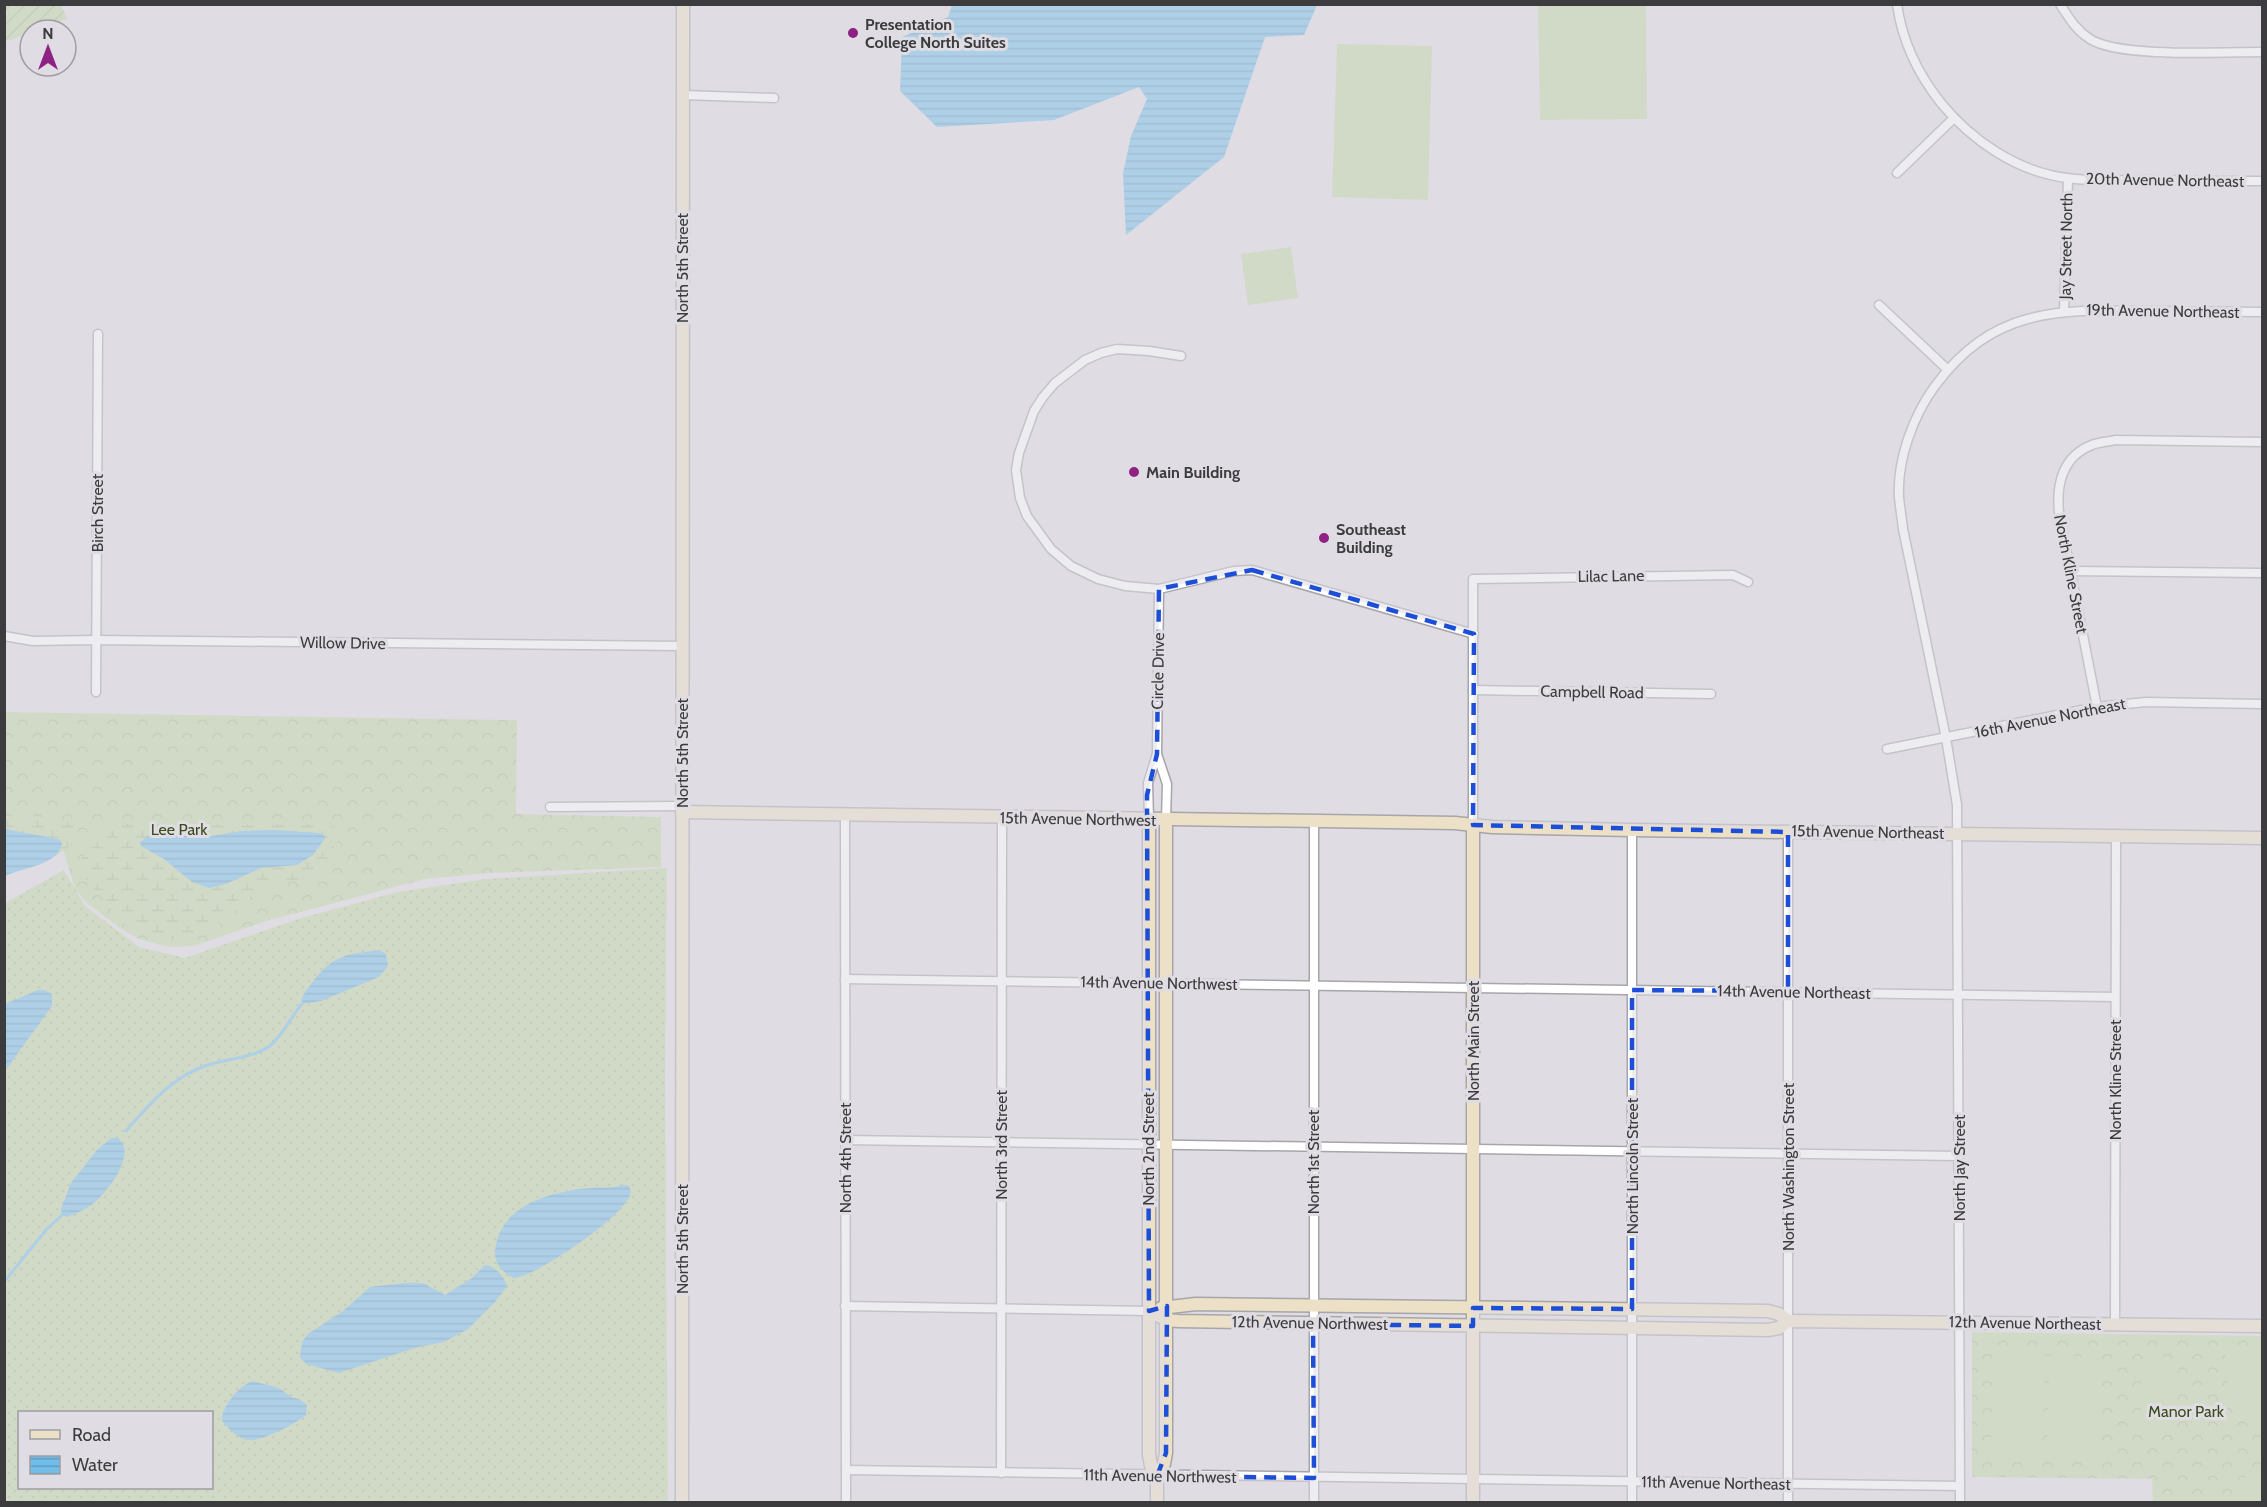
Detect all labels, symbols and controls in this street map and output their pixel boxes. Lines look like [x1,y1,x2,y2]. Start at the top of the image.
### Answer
place label: Presentation College North Suites [865,15,1006,52]
north arrow [18,18,78,78]
text: N [42,24,54,43]
marker: Presentation College North Suites [846,26,860,40]
street label: 20th Avenue Northeast [2086,169,2245,191]
street label: Jay Street North [2056,193,2076,300]
street label: North 5th Street [673,212,692,323]
street label: 19th Avenue Northeast [2086,300,2240,322]
place label: Main Building [1146,463,1240,482]
marker: Main Building [1127,465,1141,479]
street label: Birch Street [88,473,107,552]
street label: North Kline Street [2050,513,2092,636]
place label: Southeast Building [1336,520,1407,557]
marker: Southeast Building [1317,531,1331,545]
street label: Lilac Lane [1578,566,1644,586]
street label: Circle Drive [1148,632,1168,710]
street label: Willow Drive [300,633,386,653]
street label: Campbell Road [1540,682,1644,702]
street label: 16th Avenue Northeast [1973,694,2128,742]
street label: North 5th Street [673,697,692,808]
street label: 15th Avenue Northwest [1000,808,1157,830]
park label: Lee Park [151,820,208,839]
street label: 15th Avenue Northeast [1791,821,1945,843]
street label: 14th Avenue Northwest [1080,972,1238,994]
street label: North Main Street [1464,980,1483,1101]
street label: 14th Avenue Northeast [1717,981,1871,1003]
street label: North Kline Street [2106,1019,2125,1140]
street label: North Washington Street [1779,1082,1798,1251]
street label: North 3rd Street [992,1090,1011,1200]
street label: North 2nd Street [1139,1092,1158,1206]
street label: North Lincoln Street [1623,1097,1642,1234]
street label: North 4th Street [836,1102,855,1213]
street label: North 1st Street [1304,1109,1323,1214]
street label: North Jay Street [1950,1114,1969,1221]
street label: North 5th Street [673,1183,692,1294]
street label: 12th Avenue Northwest [1232,1312,1389,1334]
street label: 12th Avenue Northeast [1949,1312,2102,1334]
park label: Manor Park [2148,1402,2225,1421]
legend [18,1411,213,1489]
text: Road [72,1424,111,1446]
text: Water [72,1454,118,1476]
street label: 11th Avenue Northwest [1083,1465,1237,1487]
street label: 11th Avenue Northeast [1641,1472,1791,1494]

